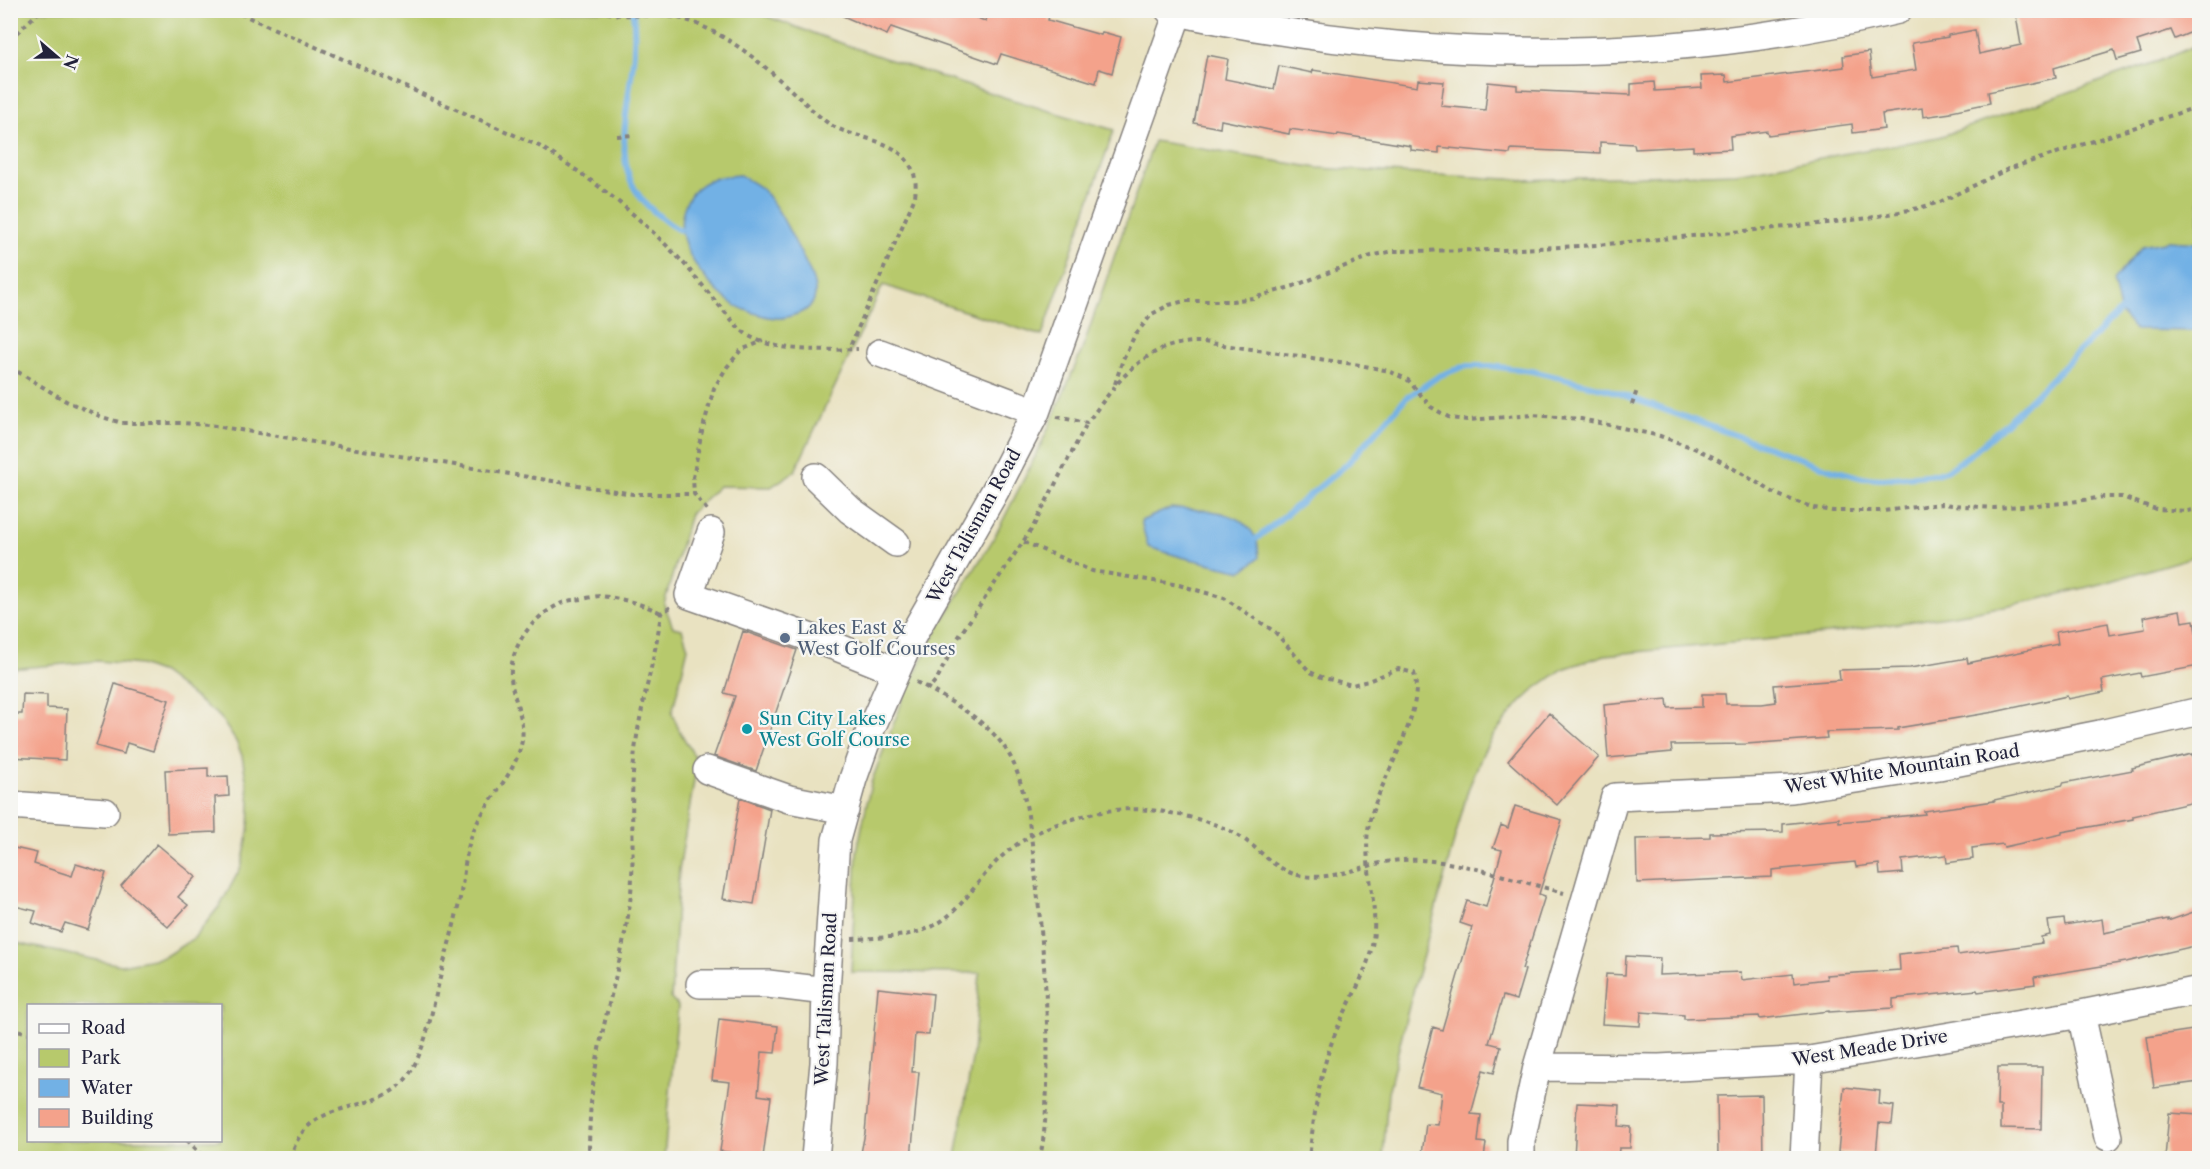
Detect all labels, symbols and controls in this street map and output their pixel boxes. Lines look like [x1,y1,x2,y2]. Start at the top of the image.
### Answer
north arrow [27,27,87,87]
text: N [59,52,83,72]
street label: West Talisman Road [922,445,1026,608]
place label: Lakes East & West Golf Courses [796,617,956,660]
marker: Lakes East & West Golf Courses [778,631,792,645]
place label: Sun City Lakes West Golf Course [758,708,910,751]
marker: Sun City Lakes West Golf Course [740,722,754,736]
street label: West White Mountain Road [1782,740,2021,799]
street label: West Talisman Road [810,912,842,1087]
legend [27,1004,222,1142]
text: Road [81,1017,126,1039]
street label: West Meade Drive [1790,1025,1949,1071]
text: Park [81,1047,122,1069]
text: Water [80,1077,133,1099]
text: Building [81,1107,153,1129]

